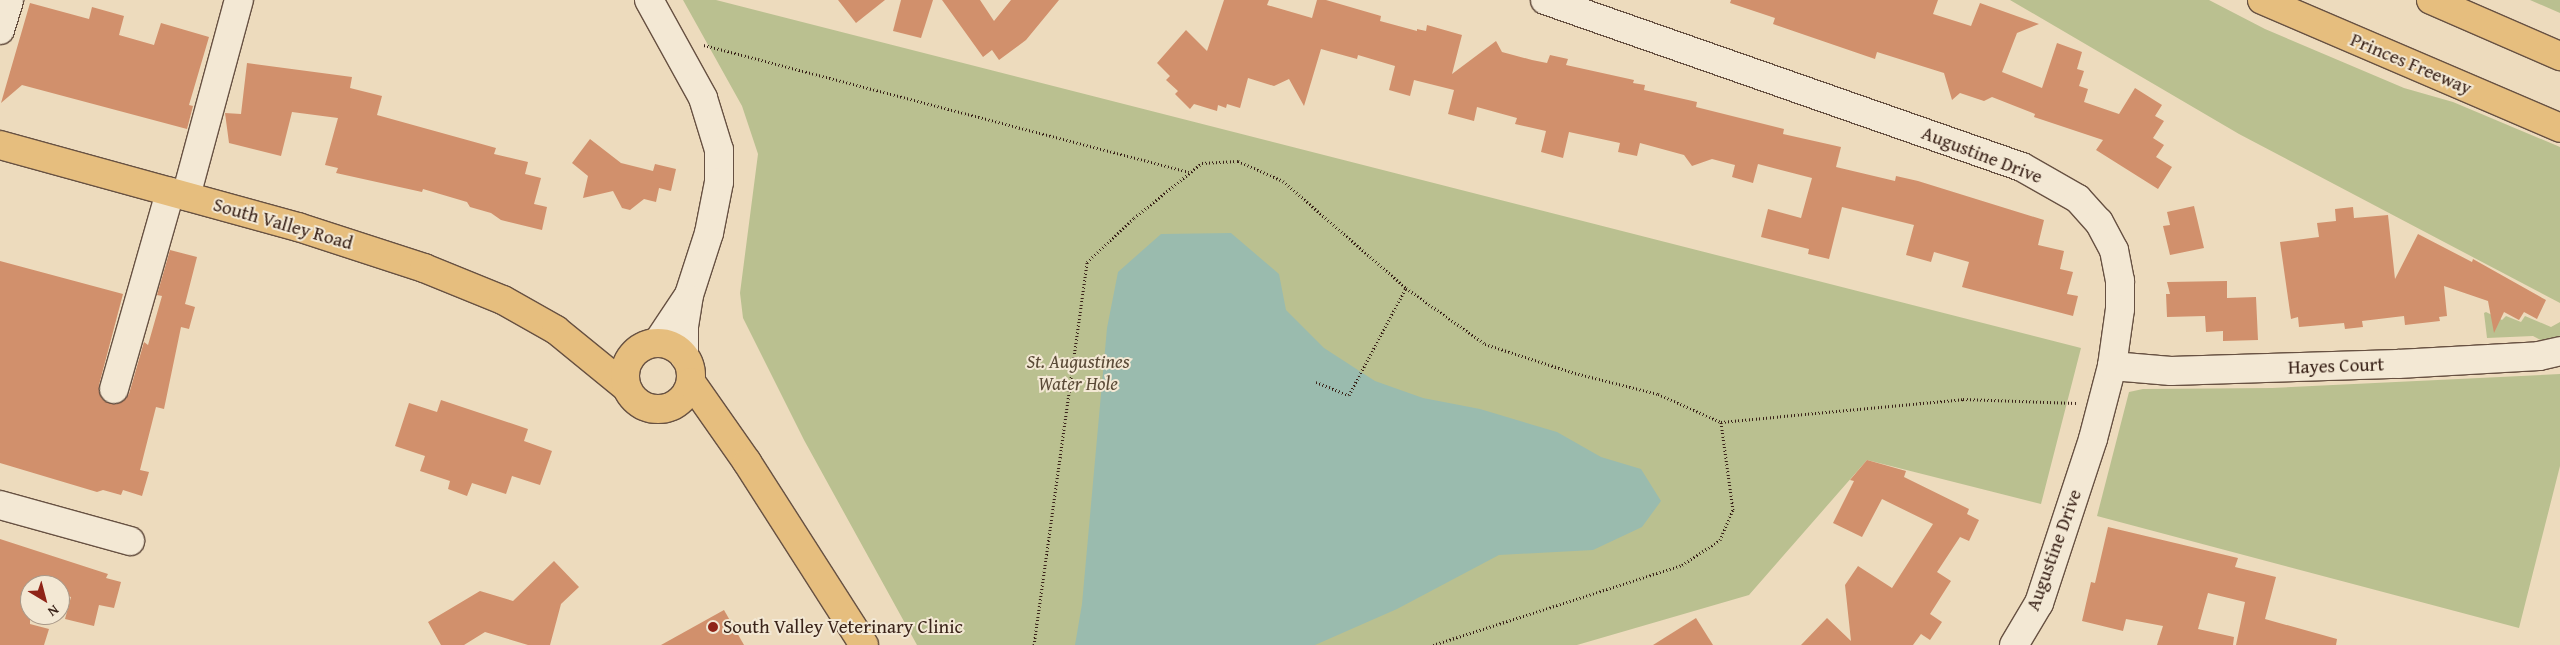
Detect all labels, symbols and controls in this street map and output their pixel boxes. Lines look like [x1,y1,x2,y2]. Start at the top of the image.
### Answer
street label: Princes Freeway [2347,28,2475,100]
street label: Augustine Drive [1918,122,2046,188]
street label: South Valley Road [211,193,355,255]
park label: St. Augustines Water Hole [1026,351,1130,395]
street label: Hayes Court [2288,353,2384,379]
street label: Augustine Drive [2021,486,2087,614]
north arrow [20,575,70,625]
text: N [44,600,63,622]
place label: South Valley Veterinary Clinic [723,616,963,638]
marker: South Valley Veterinary Clinic [707,621,719,633]

